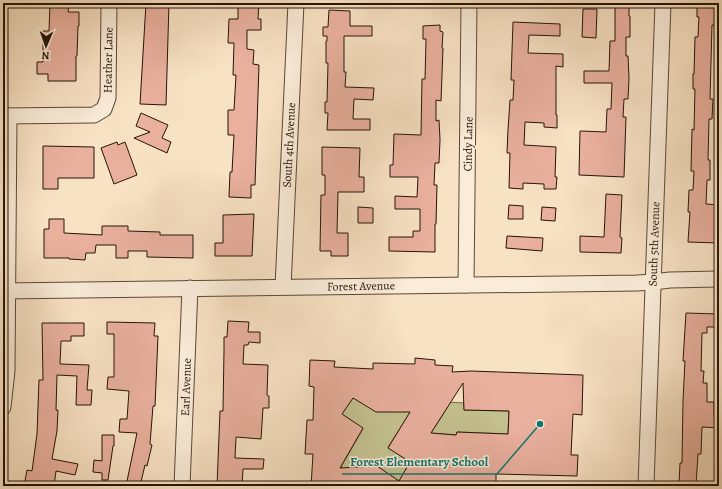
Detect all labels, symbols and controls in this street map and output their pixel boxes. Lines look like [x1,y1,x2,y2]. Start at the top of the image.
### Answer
north arrow [26,26,66,66]
street label: Heather Lane [99,27,117,93]
text: N [41,48,50,63]
street label: South 4th Avenue [279,102,299,188]
street label: Cindy Lane [460,116,476,172]
street label: South 5th Avenue [645,201,663,287]
street label: Forest Avenue [327,277,395,295]
street label: Earl Avenue [177,358,195,416]
callout: Forest Elementary School [342,449,497,474]
text: Forest Elementary School [350,453,489,470]

